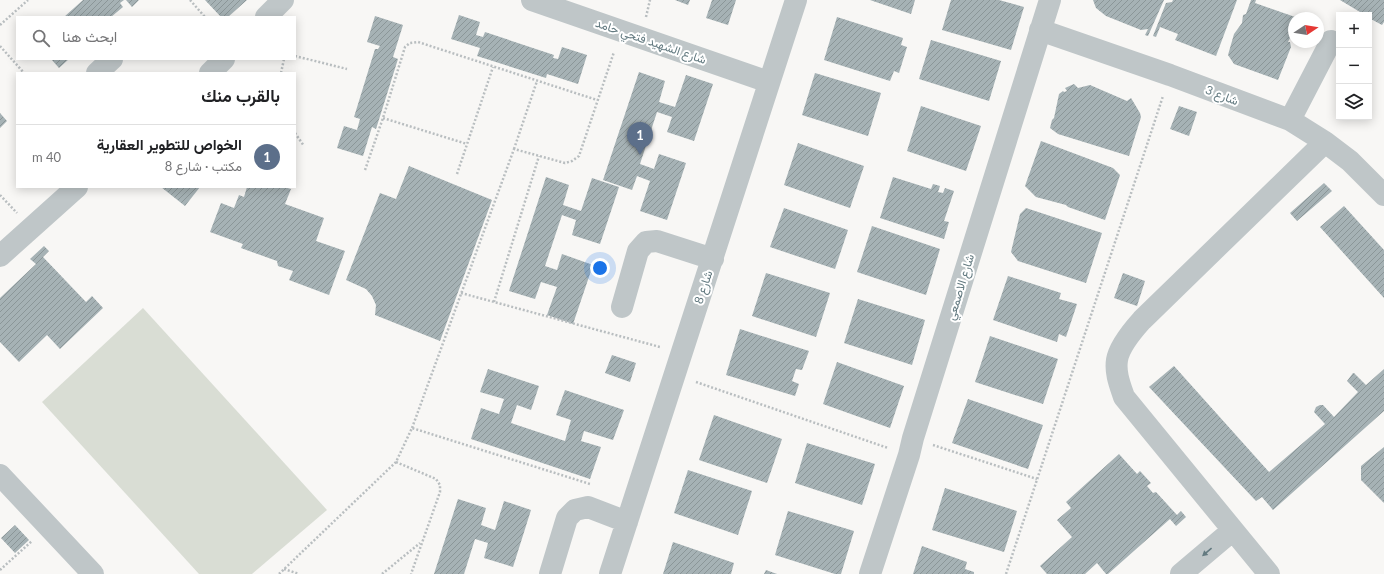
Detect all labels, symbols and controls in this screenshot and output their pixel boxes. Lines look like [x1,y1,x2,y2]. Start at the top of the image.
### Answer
north arrow [1288,12,1324,48]
map controls [1336,12,1372,120]
button: + [1336,12,1372,48]
street label: شارع الشهيد فتحي حامد [593,15,708,70]
search box [16,16,296,60]
icon: search [30,27,52,49]
text: ابحث هنا [62,27,117,45]
button: − [1336,48,1372,84]
street label: شارع 3 [1203,82,1241,110]
button: layers [1336,84,1372,120]
text: بالقرب منك [201,85,280,106]
pin: 1 [627,122,653,155]
text: الخواص للتطوير العقارية [97,135,242,153]
text: 40 m [32,149,61,165]
text: 1 [263,149,271,165]
text: مكتب · شارع 8 [165,158,242,174]
street label: شارع الاصمعي [943,252,980,323]
your location [590,258,610,278]
street label: شارع 8 [691,268,717,306]
one-way arrow [1202,548,1212,557]

